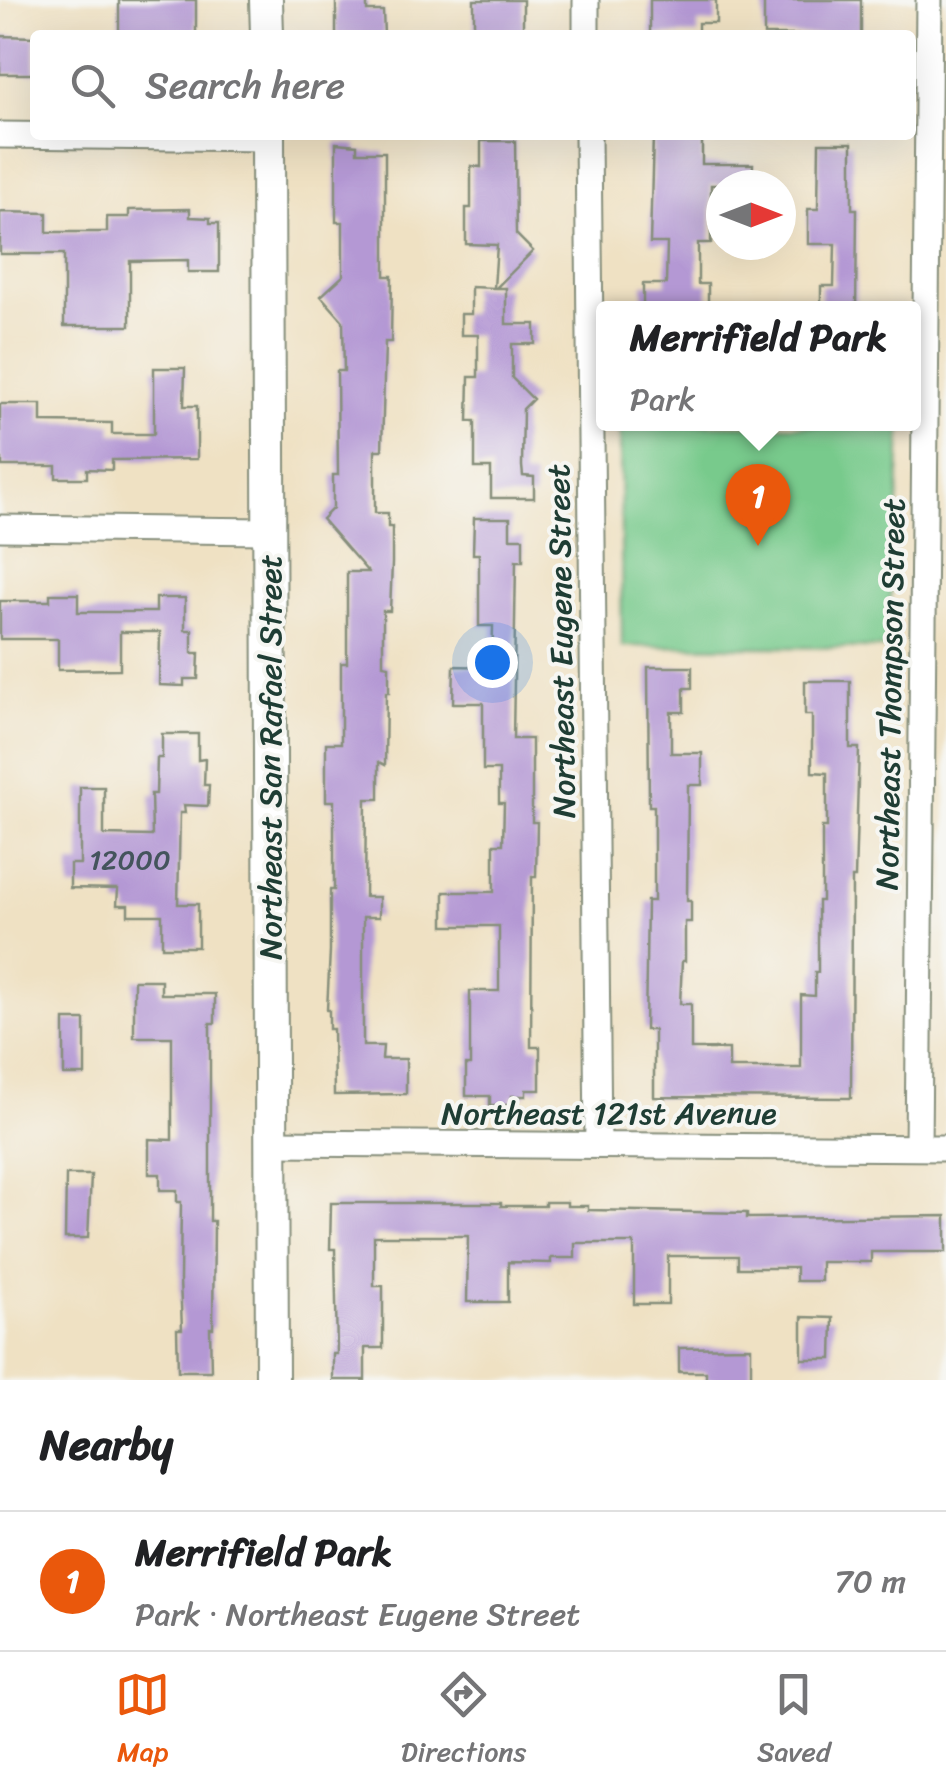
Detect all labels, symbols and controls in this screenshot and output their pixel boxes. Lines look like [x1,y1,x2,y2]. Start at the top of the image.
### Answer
search box [30,30,916,140]
text: Search here [145,52,345,119]
icon: search [65,58,120,113]
north arrow [706,170,796,260]
popup [596,301,921,431]
text: Merrifield Park [630,304,887,371]
text: Park [630,371,695,428]
street label: Northeast Eugene Street [530,463,593,819]
pin: 1 [726,464,790,546]
street label: Northeast Thompson Street [859,497,922,891]
street label: Northeast San Rafael Street [242,554,299,960]
your location [467,637,518,688]
house number: 12000 [89,835,171,884]
street label: Northeast 121st Avenue [441,1085,777,1142]
text: Nearby [40,1408,173,1482]
text: Merrifield Park [135,1519,392,1586]
text: 1 [66,1553,79,1610]
text: 70 m [835,1553,906,1610]
text: Park · Northeast Eugene Street [135,1586,580,1643]
tab: Map [115,1667,170,1776]
tab: Directions [401,1667,526,1776]
tab: Saved [757,1667,831,1776]

